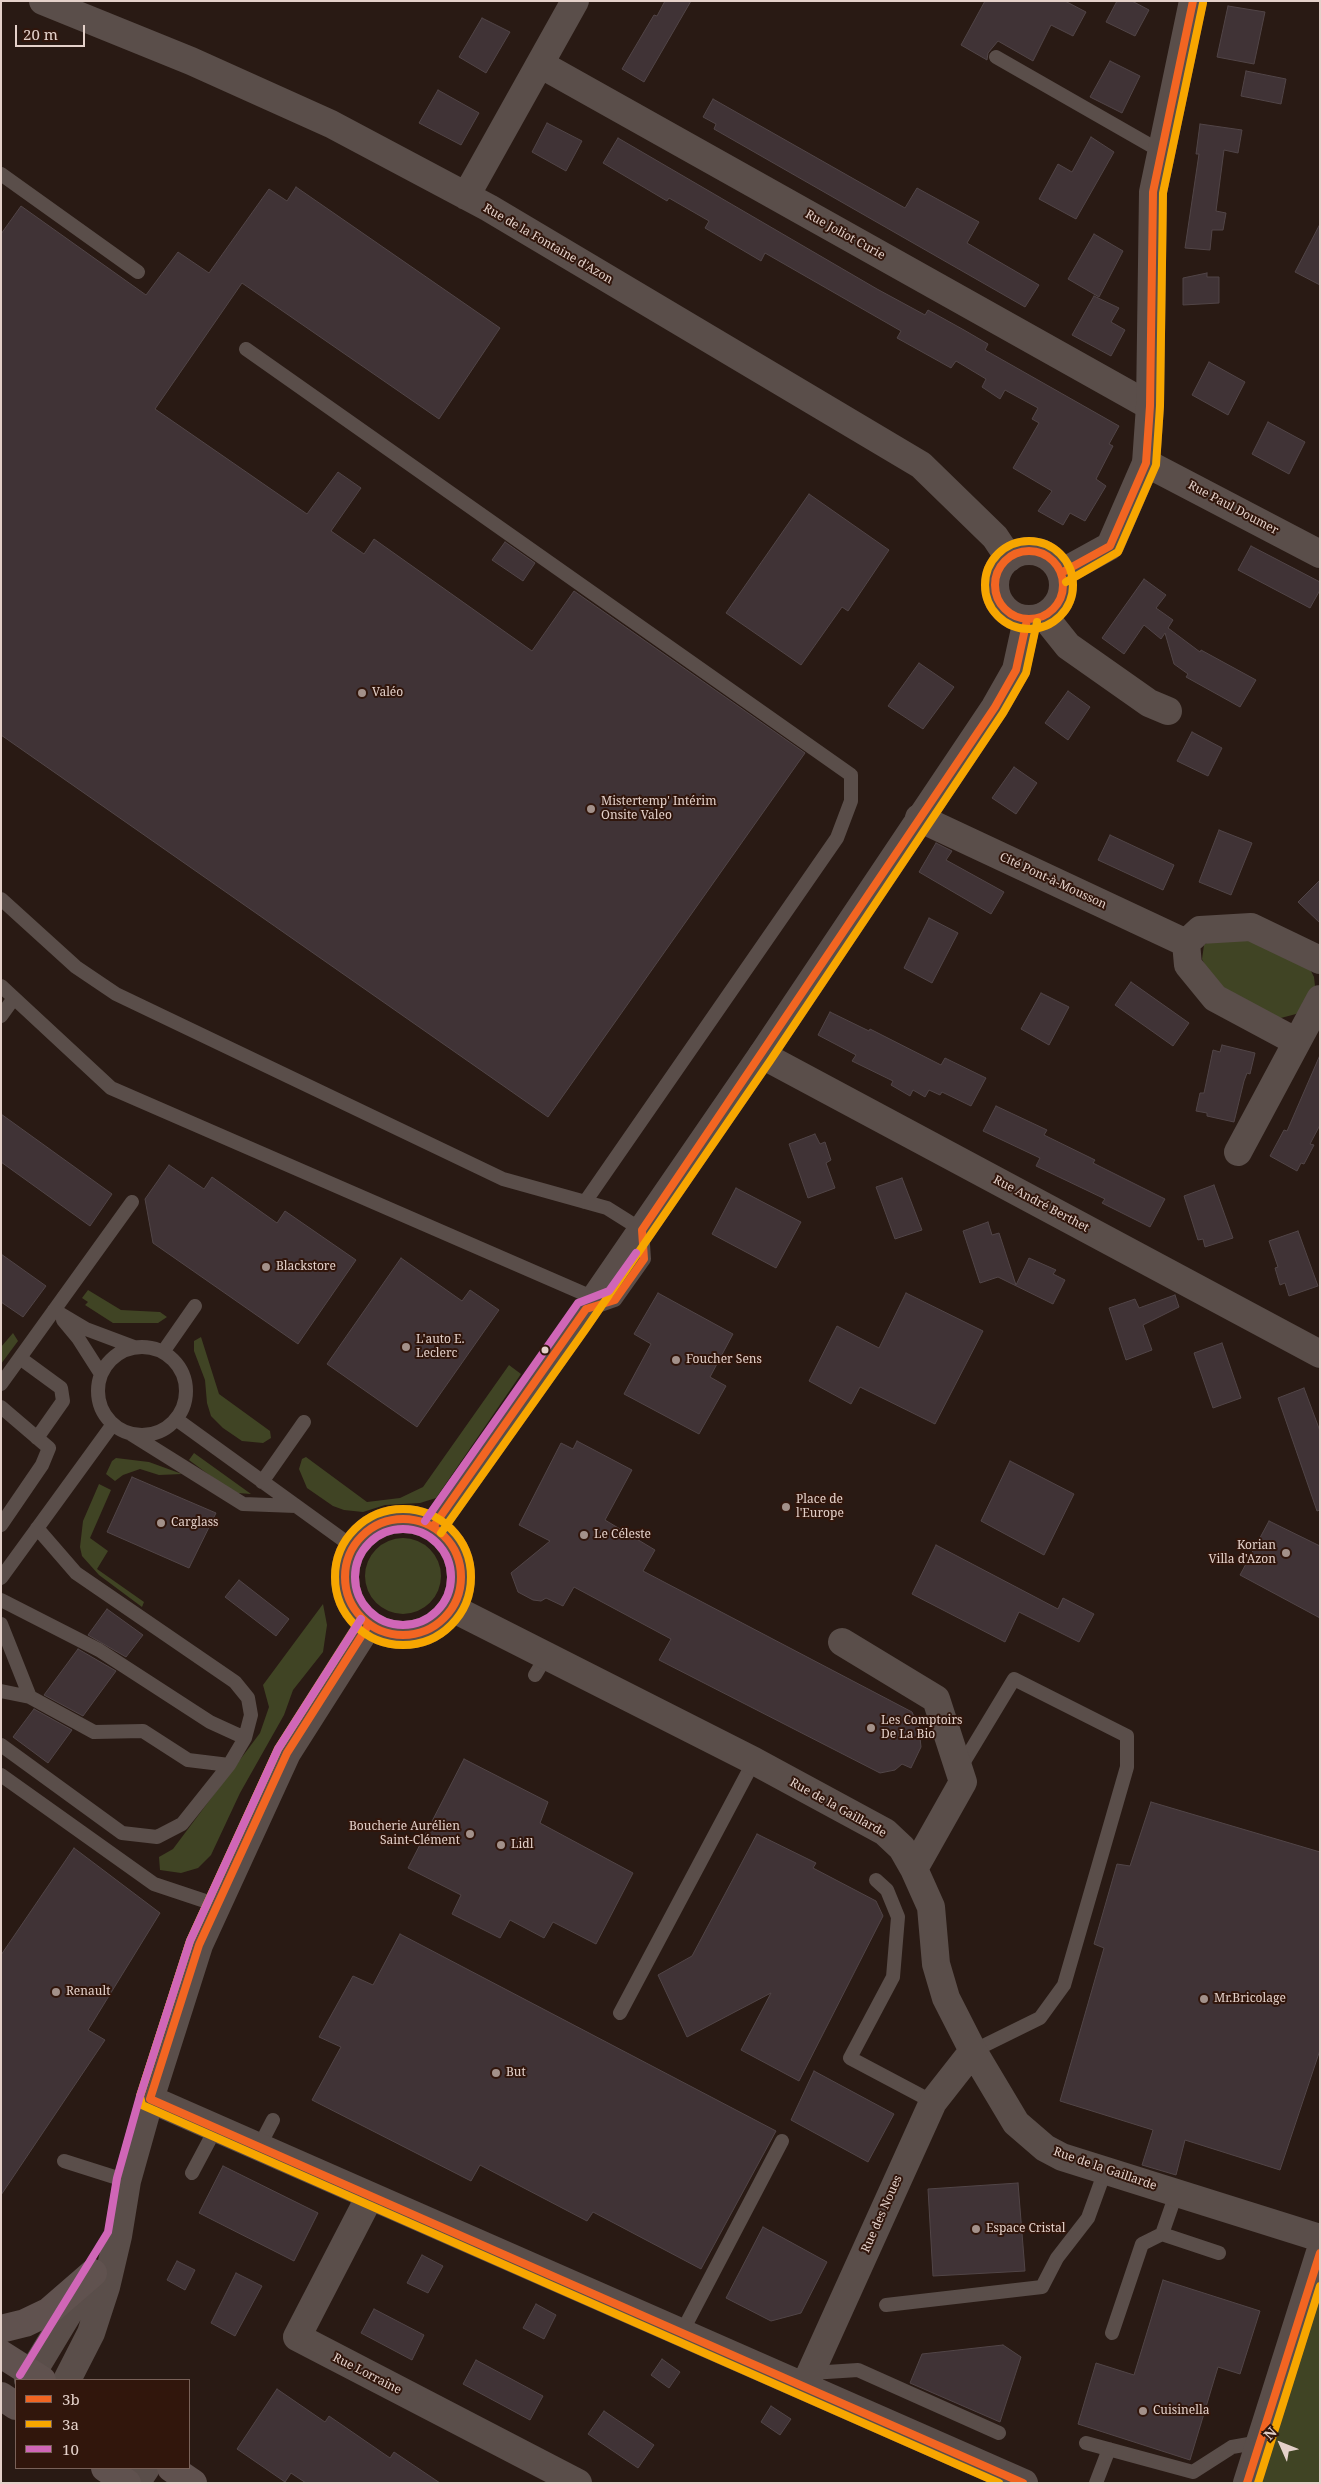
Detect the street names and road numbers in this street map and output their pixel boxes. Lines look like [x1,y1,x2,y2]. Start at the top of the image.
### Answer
street label: Rue de la Fontaine d'Azon [481,201,615,287]
street label: Rue Joliot Curie [803,207,887,263]
street label: Rue Paul Doumer [1185,478,1281,538]
street label: Cité Pont-à-Mousson [997,850,1109,912]
street label: Rue André Berthet [991,1173,1091,1235]
street label: Rue de la Gaillarde [787,1775,889,1841]
street label: Rue de la Gaillarde [1051,2145,1159,2193]
street label: Rue des Noues [859,2173,905,2255]
street label: Rue Lorraine [330,2351,404,2397]

